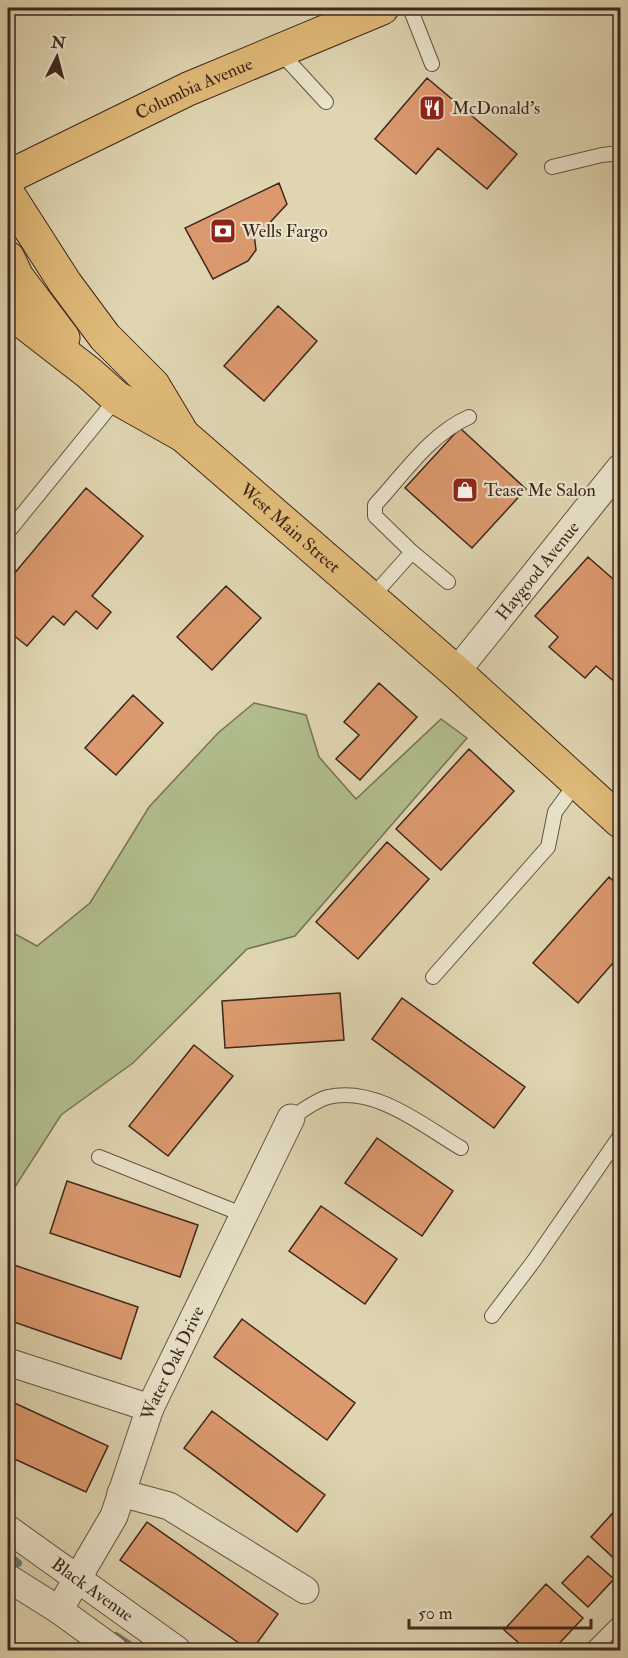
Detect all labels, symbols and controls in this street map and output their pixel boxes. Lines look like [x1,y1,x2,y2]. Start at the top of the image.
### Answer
north arrow [27,27,87,87]
text: N [49,32,67,54]
street label: Columbia Avenue [131,52,256,125]
restaurant icon: McDonald's [417,93,447,123]
place label: McDonald's [452,97,540,120]
bank icon: Wells Fargo [208,216,238,246]
place label: Wells Fargo [241,220,328,243]
shop icon: Tease Me Salon [450,475,480,505]
street label: West Main Street [234,477,345,578]
place label: Tease Me Salon [484,479,596,502]
street label: Haygood Avenue [491,516,585,625]
street label: Water Oak Drive [135,1302,210,1424]
street label: Black Avenue [47,1552,139,1627]
scale bar [409,1592,590,1630]
text: 50 m [418,1602,453,1625]

